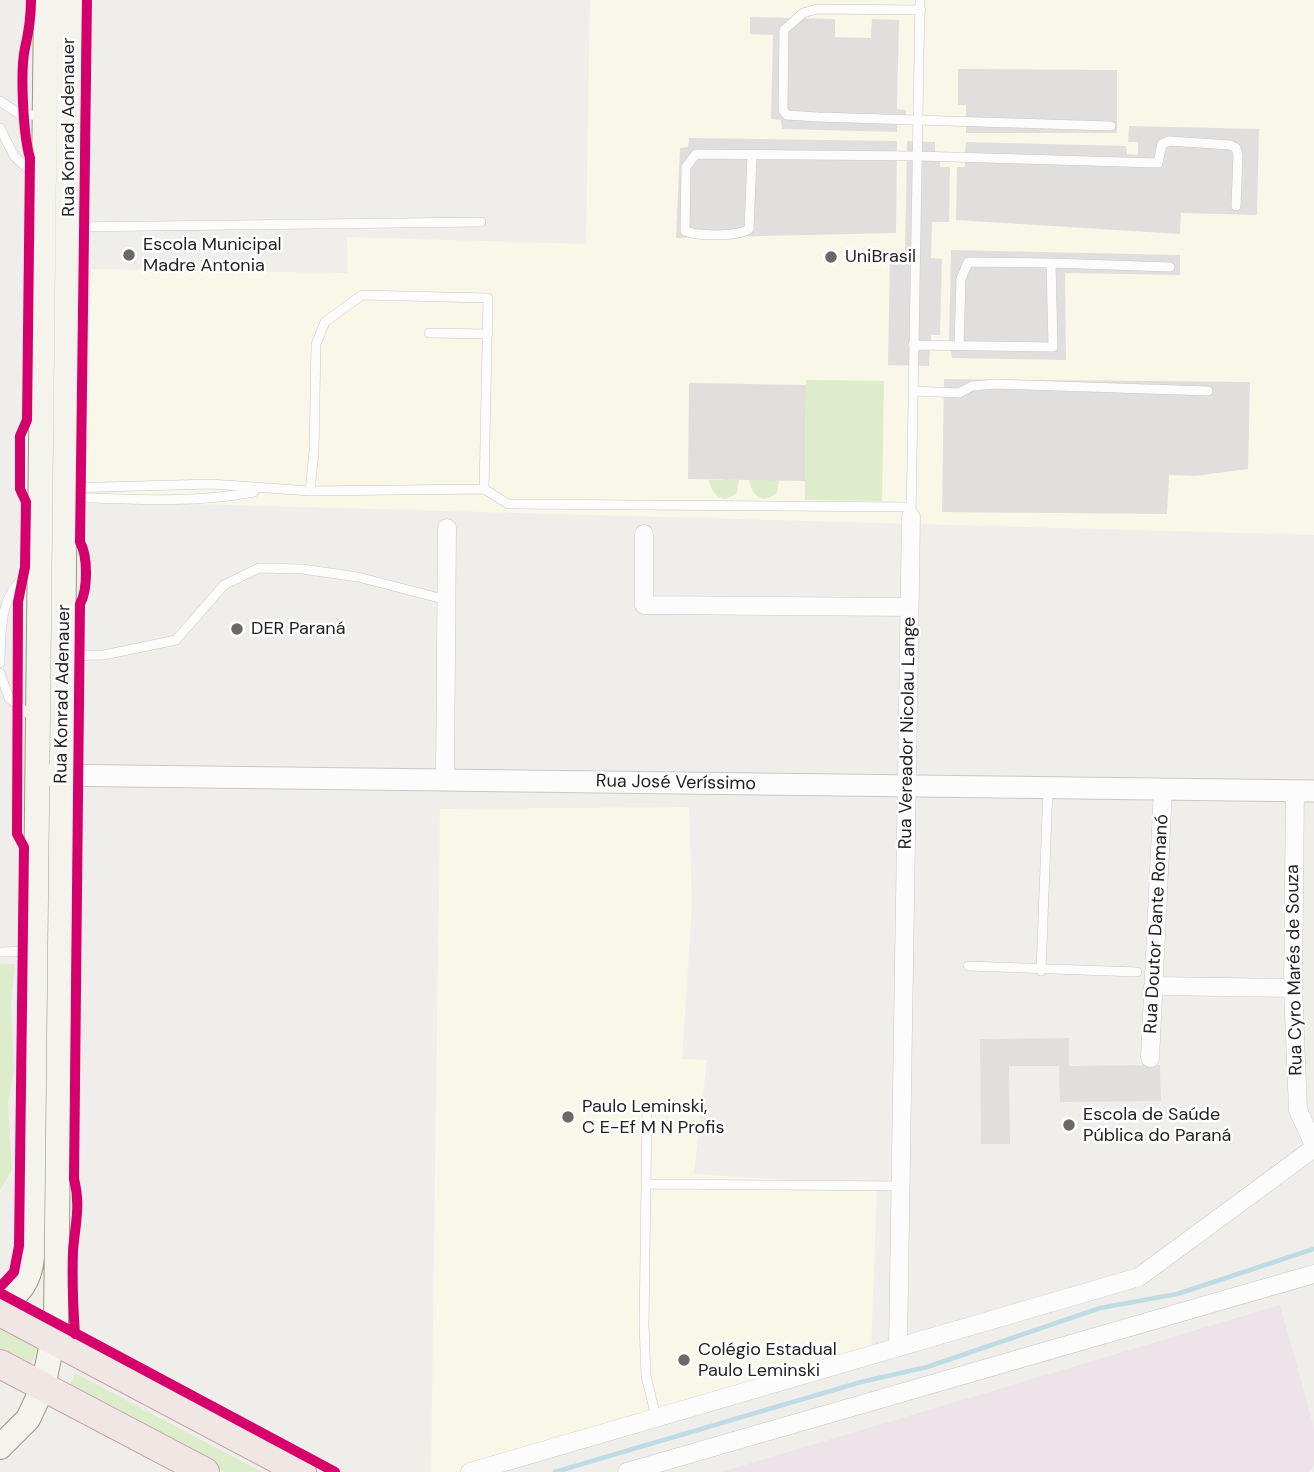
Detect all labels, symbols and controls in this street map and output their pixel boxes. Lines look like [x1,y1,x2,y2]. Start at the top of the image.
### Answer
street label: Rua Konrad Adenauer [58,37,80,217]
place label: Escola Municipal Madre Antonia [143,234,282,276]
place label: UniBrasil [845,246,916,268]
marker: Escola Municipal Madre Antonia [121,247,137,263]
marker: UniBrasil [823,249,839,265]
street label: Rua Konrad Adenauer [51,604,75,784]
street label: Rua Vereador Nicolau Lange [895,617,921,849]
place label: DER Paraná [251,618,345,640]
marker: DER Paraná [229,621,245,637]
street label: Rua José Veríssimo [596,771,756,795]
street label: Rua Doutor Dante Romanó [1140,814,1174,1034]
street label: Rua Cyro Marés de Souza [1282,864,1308,1076]
place label: Paulo Leminski, C E-Ef M N Profis [582,1096,724,1138]
place label: Escola de Saúde Pública do Paraná [1083,1104,1231,1146]
marker: Paulo Leminski, C E-Ef M N Profis [560,1109,576,1125]
marker: Escola de Saúde Pública do Paraná [1061,1117,1077,1133]
place label: Colégio Estadual Paulo Leminski [698,1339,837,1382]
marker: Colégio Estadual Paulo Leminski [676,1352,692,1368]

